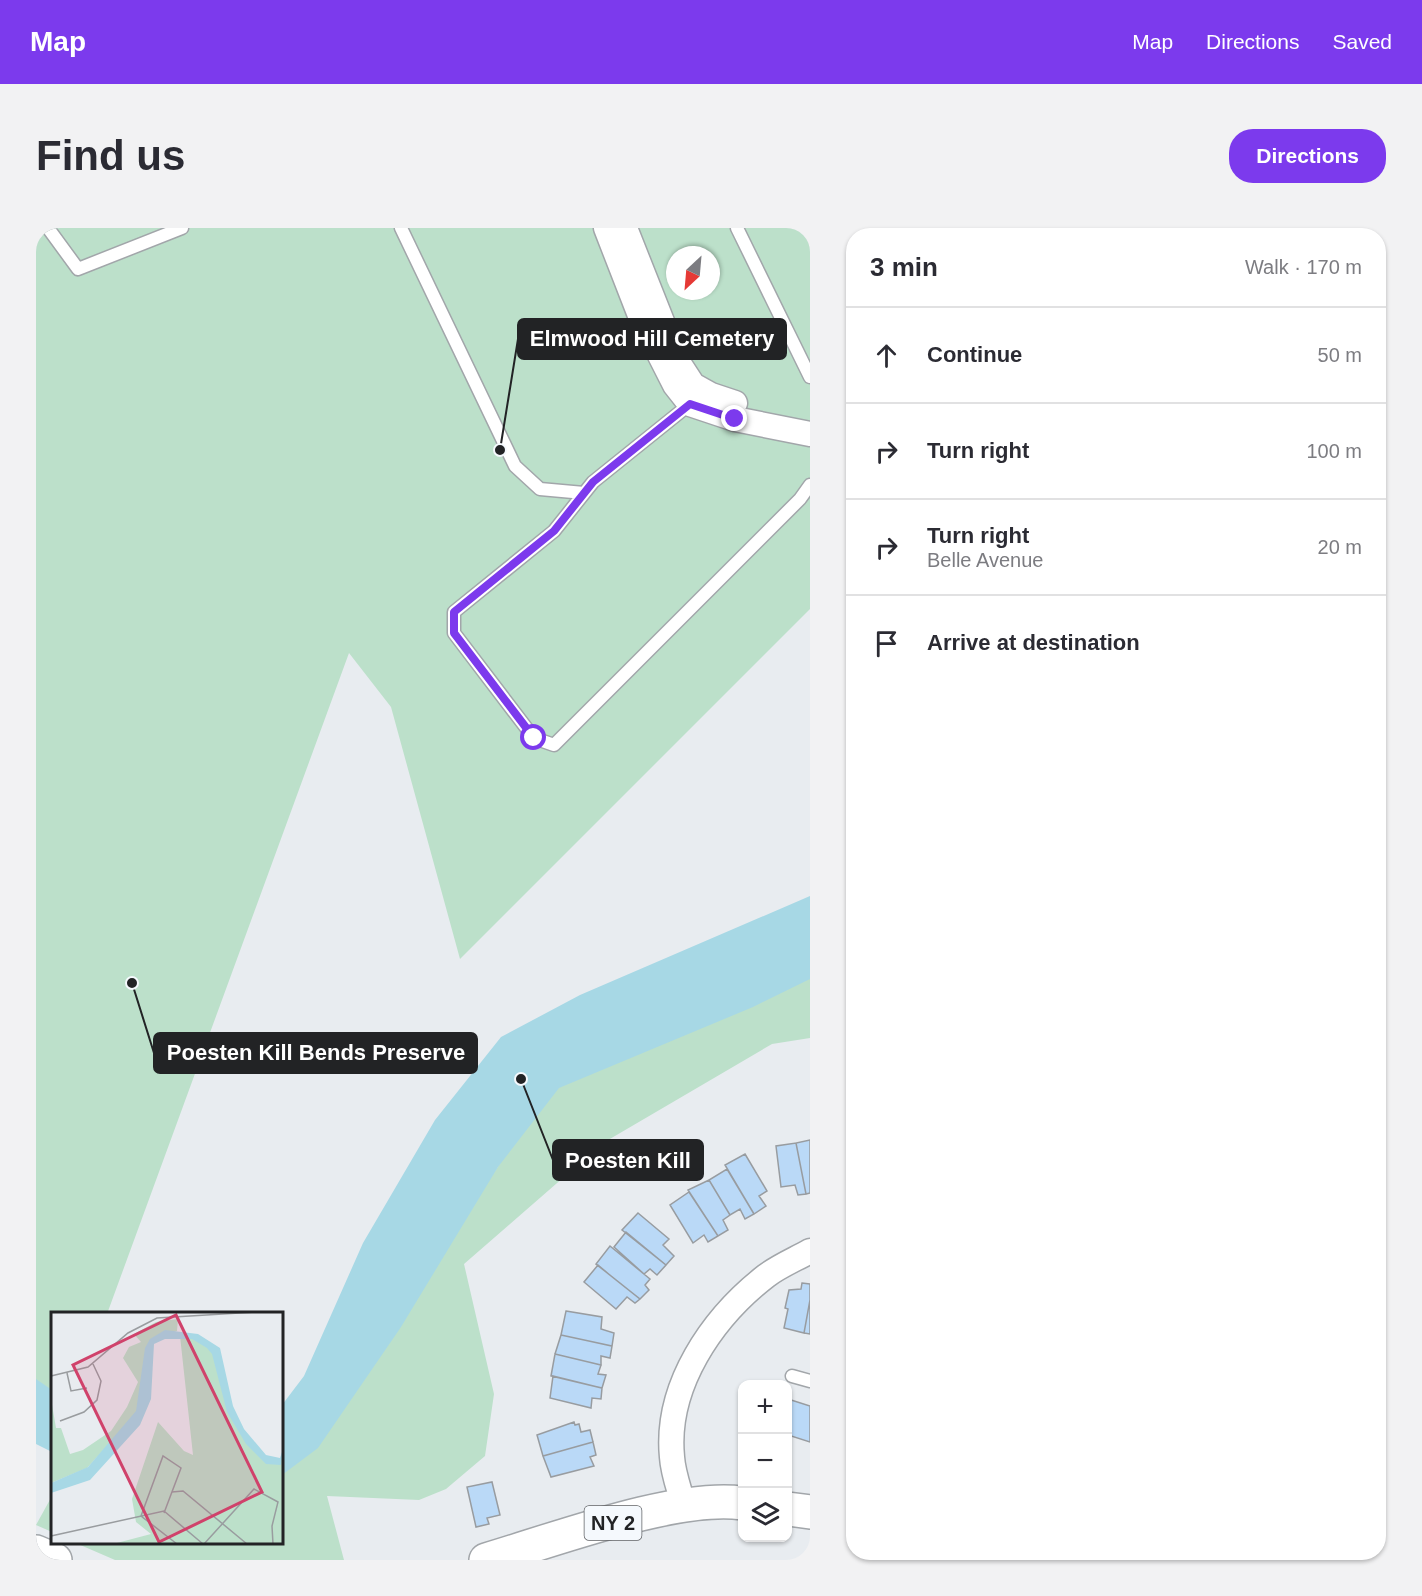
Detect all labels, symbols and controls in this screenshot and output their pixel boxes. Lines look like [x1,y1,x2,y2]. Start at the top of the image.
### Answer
text: Map [30,26,86,57]
text: Map [1132,30,1173,53]
text: Directions [1206,30,1299,53]
text: Saved [1332,30,1392,53]
button: Directions [1229,129,1386,183]
text: Find us [36,132,185,179]
north arrow [666,246,720,300]
text: 3 min [870,252,938,282]
text: Walk · 170 m [1245,256,1362,278]
callout: Elmwood Hill Cemetery [518,319,786,359]
text: Elmwood Hill Cemetery [530,326,775,351]
icon: ahead [870,339,903,372]
text: Continue [927,342,1022,367]
text: 50 m [1318,344,1362,366]
route end [721,405,747,431]
icon: right [870,435,903,468]
text: Turn right [927,438,1029,463]
text: 100 m [1306,440,1362,462]
text: Turn right [927,523,1029,548]
icon: right [870,531,903,564]
text: 20 m [1318,536,1362,558]
text: Belle Avenue [927,549,1043,571]
icon: arrive [870,627,903,660]
text: Arrive at destination [927,630,1140,655]
route start [520,724,546,750]
callout: Poesten Kill Bends Preserve [154,1033,477,1073]
text: Poesten Kill Bends Preserve [167,1040,465,1065]
callout: Poesten Kill [553,1140,703,1180]
text: Poesten Kill [565,1148,691,1173]
inset map [51,1312,284,1545]
map controls [738,1380,792,1542]
button: + [738,1380,792,1434]
button: − [738,1434,792,1488]
button: layers [738,1488,792,1542]
road number: NY 2 [584,1506,642,1540]

